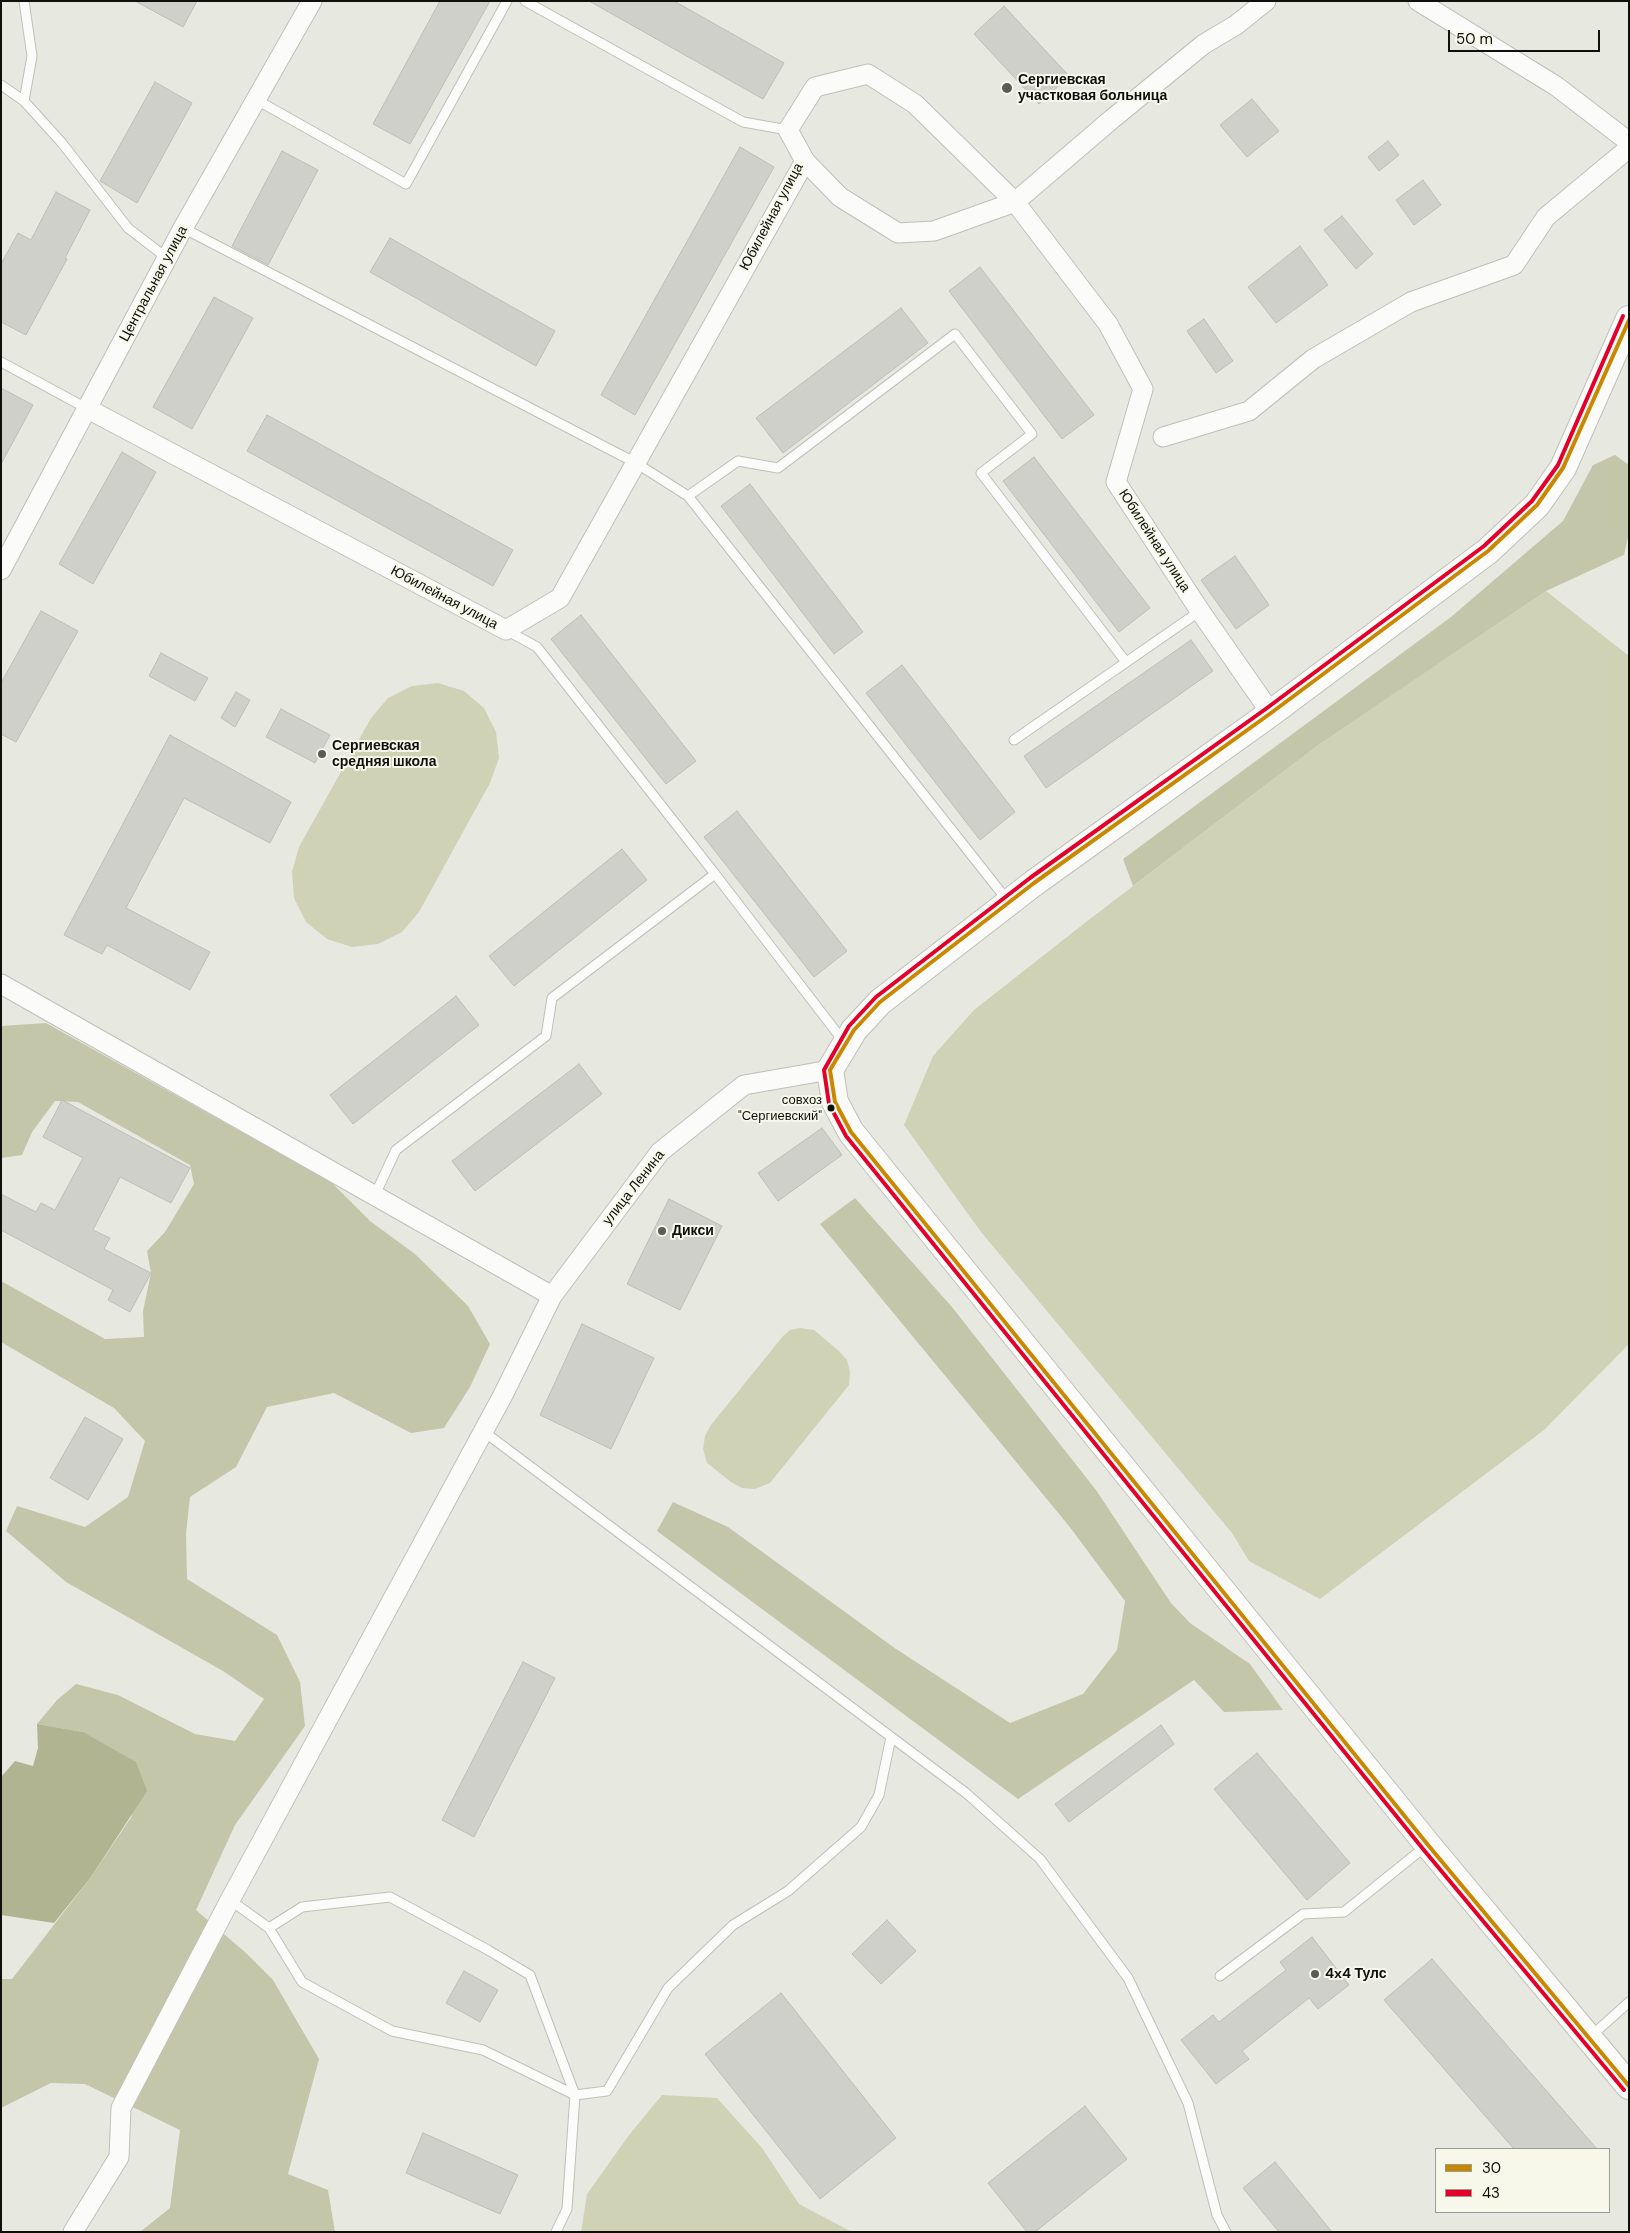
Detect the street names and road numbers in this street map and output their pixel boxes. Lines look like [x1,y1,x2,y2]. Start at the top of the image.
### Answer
street label: Юбилейная улица [737,160,807,274]
street label: Центральная улица [116,223,192,345]
street label: Юбилейная улица [1115,486,1193,596]
street label: Юбилейная улица [387,563,501,633]
street label: улица Ленина [600,1147,668,1229]

